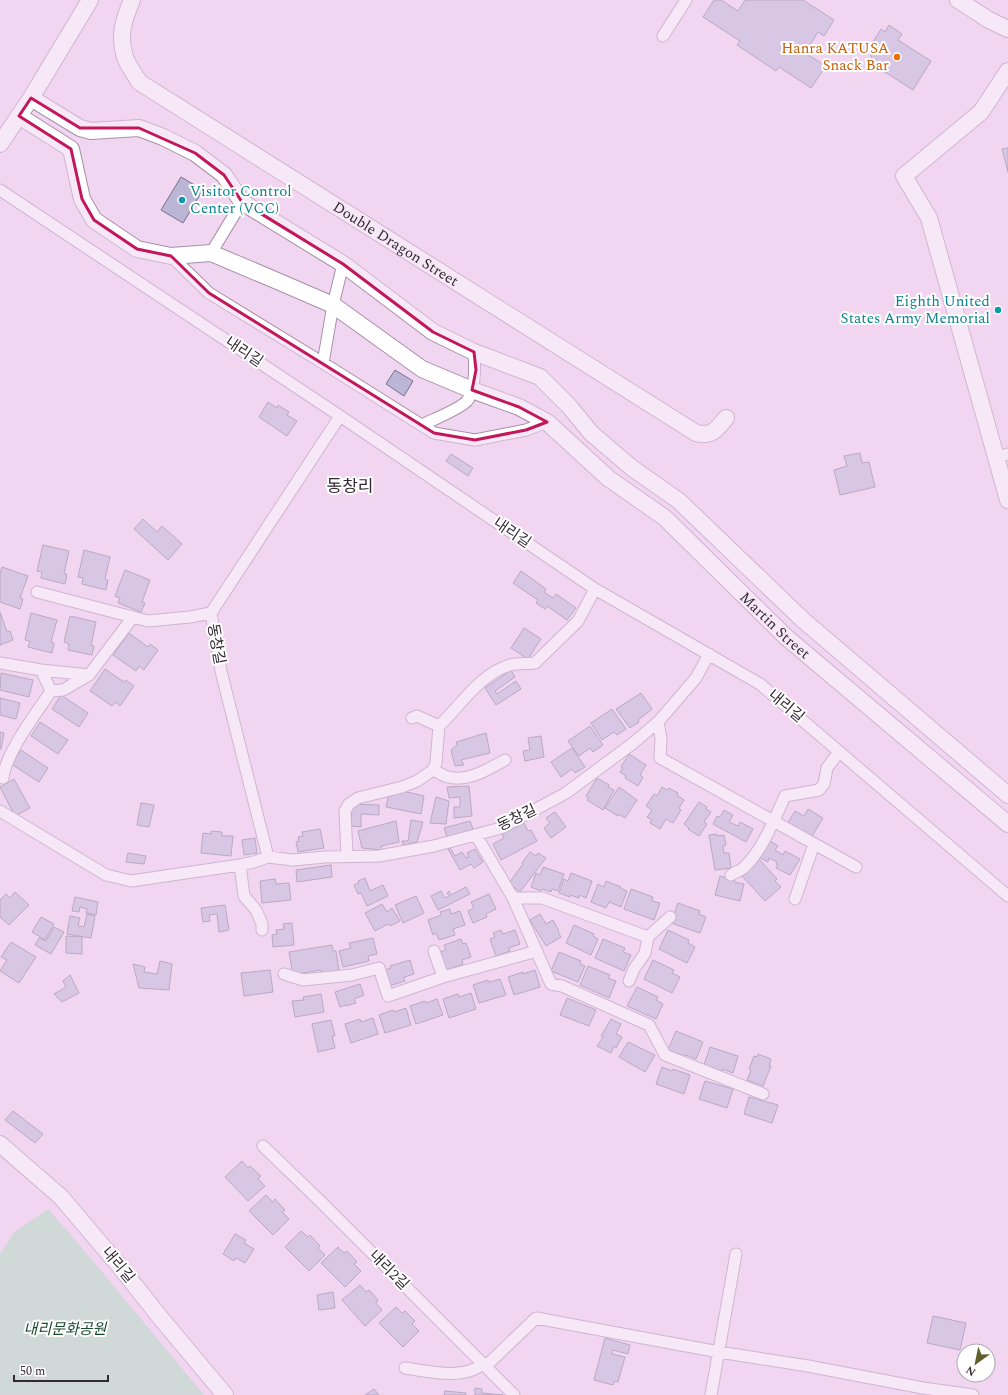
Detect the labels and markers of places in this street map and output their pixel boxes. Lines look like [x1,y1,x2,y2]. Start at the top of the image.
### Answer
place label: Hanra KATUSA Snack Bar [781,37,889,77]
marker: Hanra KATUSA Snack Bar [892,52,902,62]
place label: Visitor Control Center (VCC) [190,180,292,220]
marker: Visitor Control Center (VCC) [177,195,187,205]
place label: Eighth United States Army Memorial [841,290,990,330]
marker: Eighth United States Army Memorial [993,305,1003,315]

